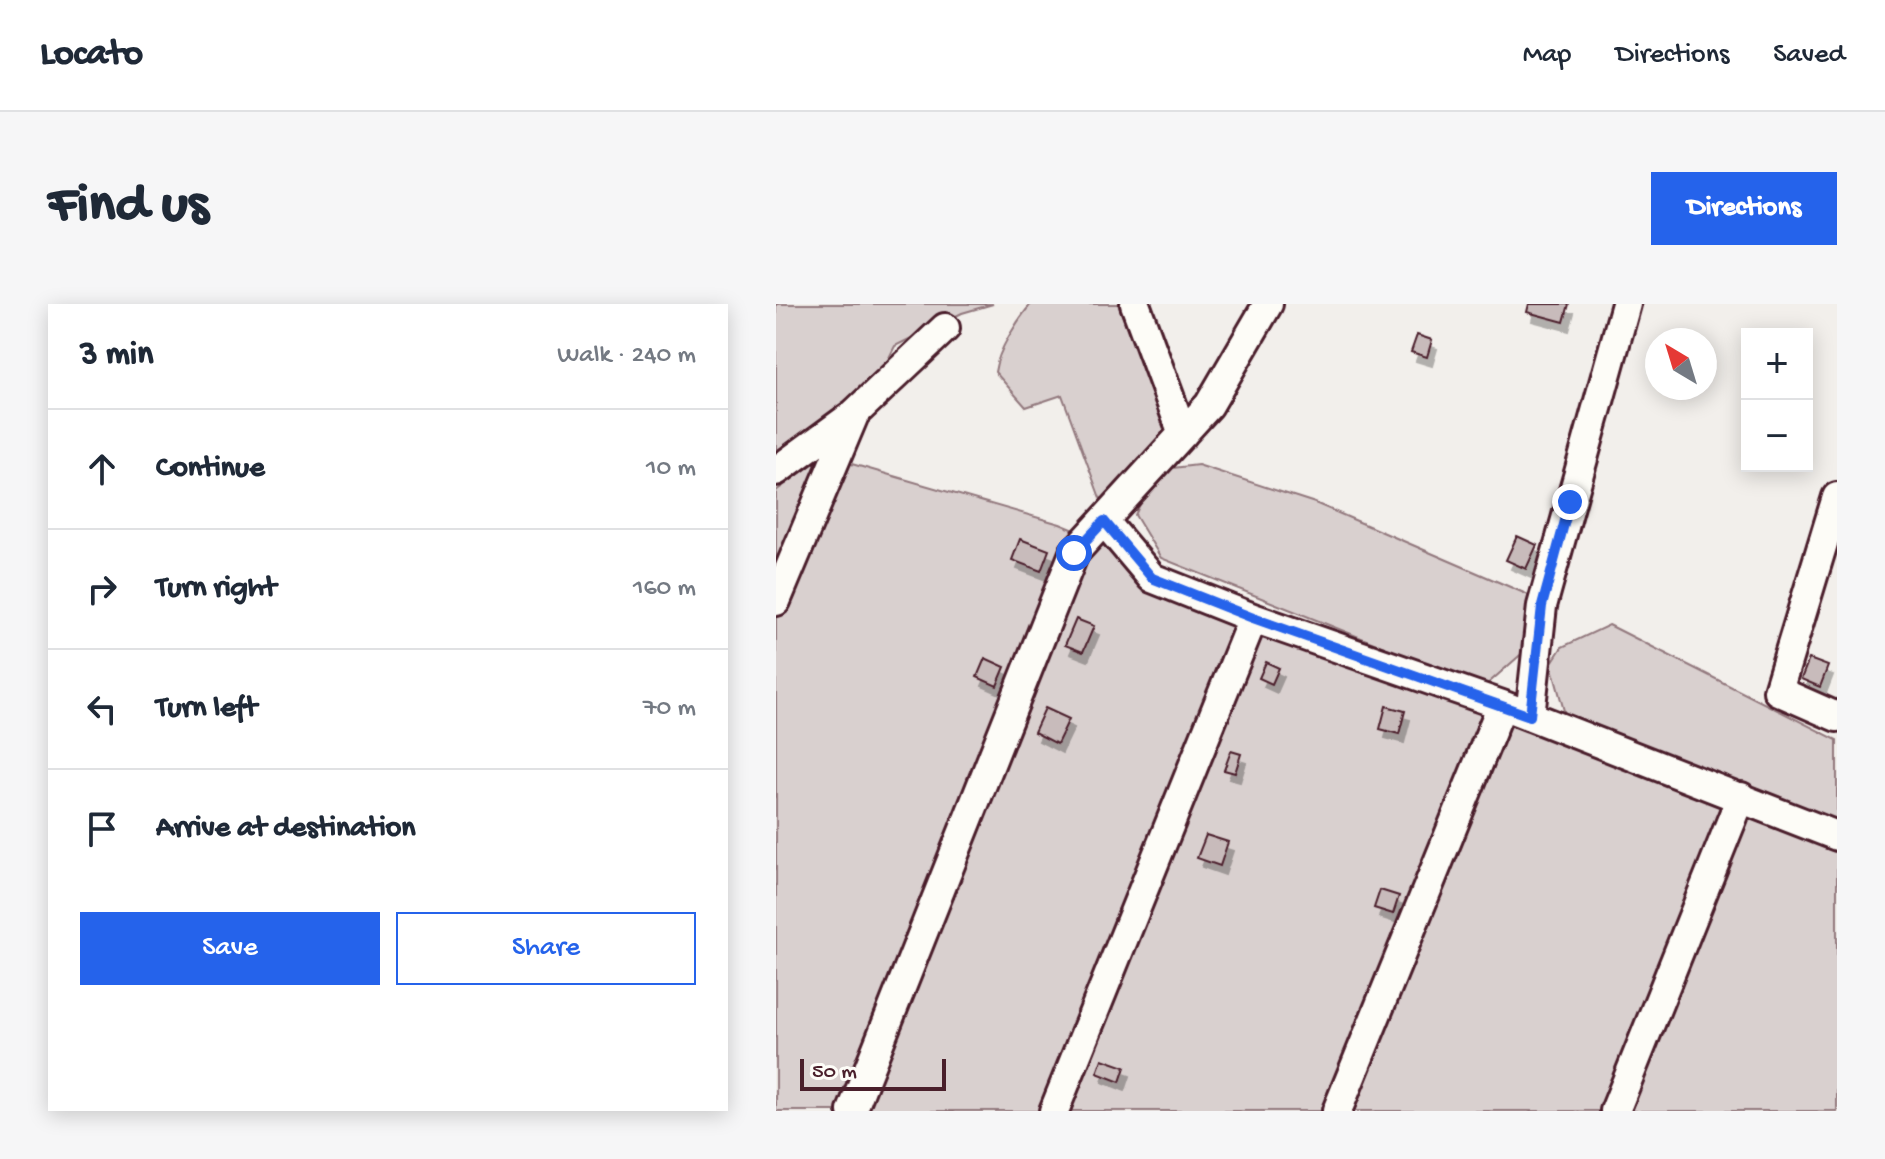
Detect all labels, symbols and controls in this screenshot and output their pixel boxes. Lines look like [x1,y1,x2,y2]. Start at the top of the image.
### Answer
text: Locato [40,33,143,77]
text: Map [1523,39,1571,72]
text: Directions [1615,39,1729,72]
text: Saved [1773,39,1845,72]
button: Directions [1651,172,1837,245]
text: Find us [48,175,208,241]
north arrow [1645,328,1717,400]
map controls [1741,328,1813,472]
button: + [1741,328,1813,400]
text: 3 min [80,336,153,376]
text: Walk · 240 m [557,341,696,372]
button: − [1741,400,1813,472]
icon: ahead [80,447,124,491]
text: Continue [156,452,265,487]
text: 10 m [646,454,696,485]
route end [1552,484,1588,520]
route start [1056,535,1092,571]
icon: right [80,567,124,611]
text: Turn right [156,572,276,607]
text: 160 m [633,574,696,605]
icon: left [80,687,124,731]
text: Turn left [156,692,257,727]
text: 70 m [643,694,696,725]
icon: arrive [80,807,124,851]
text: Arrive at destination [156,812,416,847]
button: Save [80,912,380,985]
button: Share [396,912,696,985]
scale bar [800,1055,946,1091]
text: 50 m [812,1060,857,1086]

